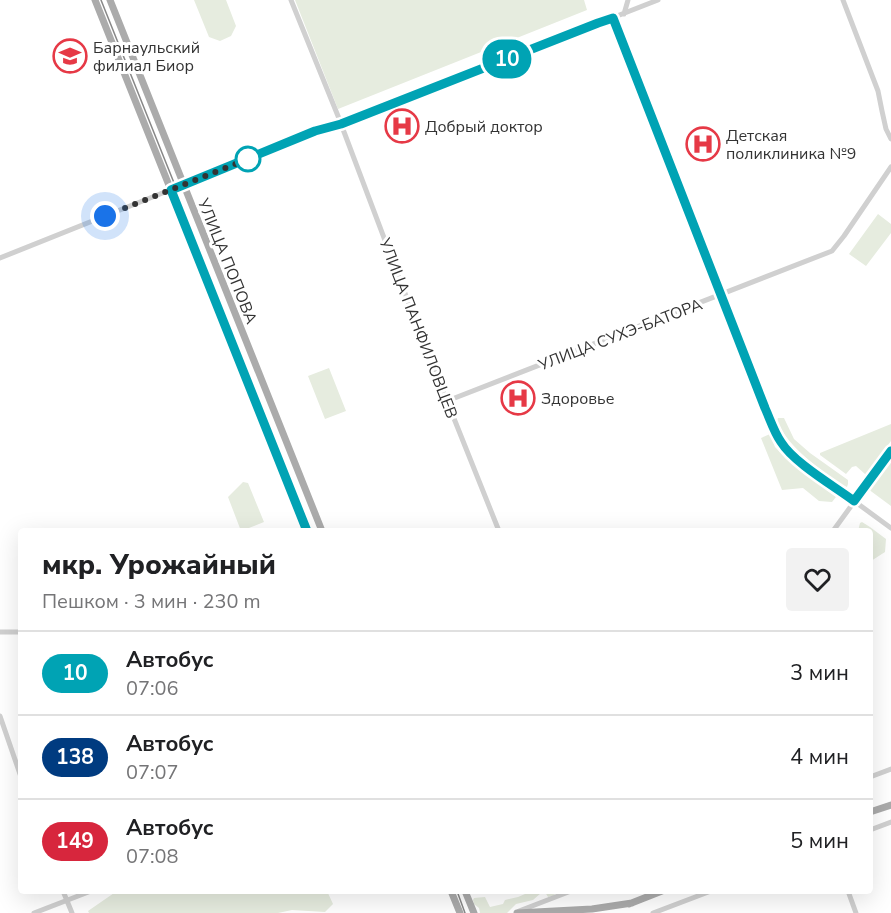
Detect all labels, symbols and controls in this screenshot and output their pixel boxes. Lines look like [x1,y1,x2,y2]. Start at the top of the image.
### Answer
place label: Барнаульский филиал Биор [93,37,200,77]
school or university icon: Барнаульский филиал Биор [52,38,88,74]
line badge: 10 [480,40,534,78]
text: 10 [494,45,520,73]
hospital icon: Добрый доктор [384,108,420,144]
place label: Добрый доктор [425,116,543,138]
place label: Детская поликлиника №9 [726,125,856,165]
hospital icon: Детская поликлиника №9 [685,126,721,162]
unlabelled marker [235,146,261,172]
street label: УЛИЦА ПОПОВА [191,194,262,328]
your location [90,201,120,231]
street label: УЛИЦА ПАНФИЛОВЦЕВ [373,234,463,422]
street label: УЛИЦА СУХЭ-БАТОРА [534,293,706,377]
hospital icon: Здоровье [500,380,536,416]
place label: Здоровье [541,388,614,410]
text: мкр. Урожайный [42,546,276,584]
button: heart [786,548,849,611]
text: Пешком · 3 мин · 230 m [42,588,261,615]
text: Автобус [126,645,214,675]
text: 3 мин [790,658,849,688]
text: 10 [62,659,88,687]
text: 07:06 [126,675,179,702]
text: Автобус [126,729,214,759]
text: 4 мин [790,742,849,772]
text: 138 [56,743,94,771]
text: 07:07 [126,759,179,786]
text: Автобус [126,813,214,843]
text: 5 мин [790,826,849,856]
text: 149 [56,827,94,855]
text: 07:08 [126,843,179,870]

